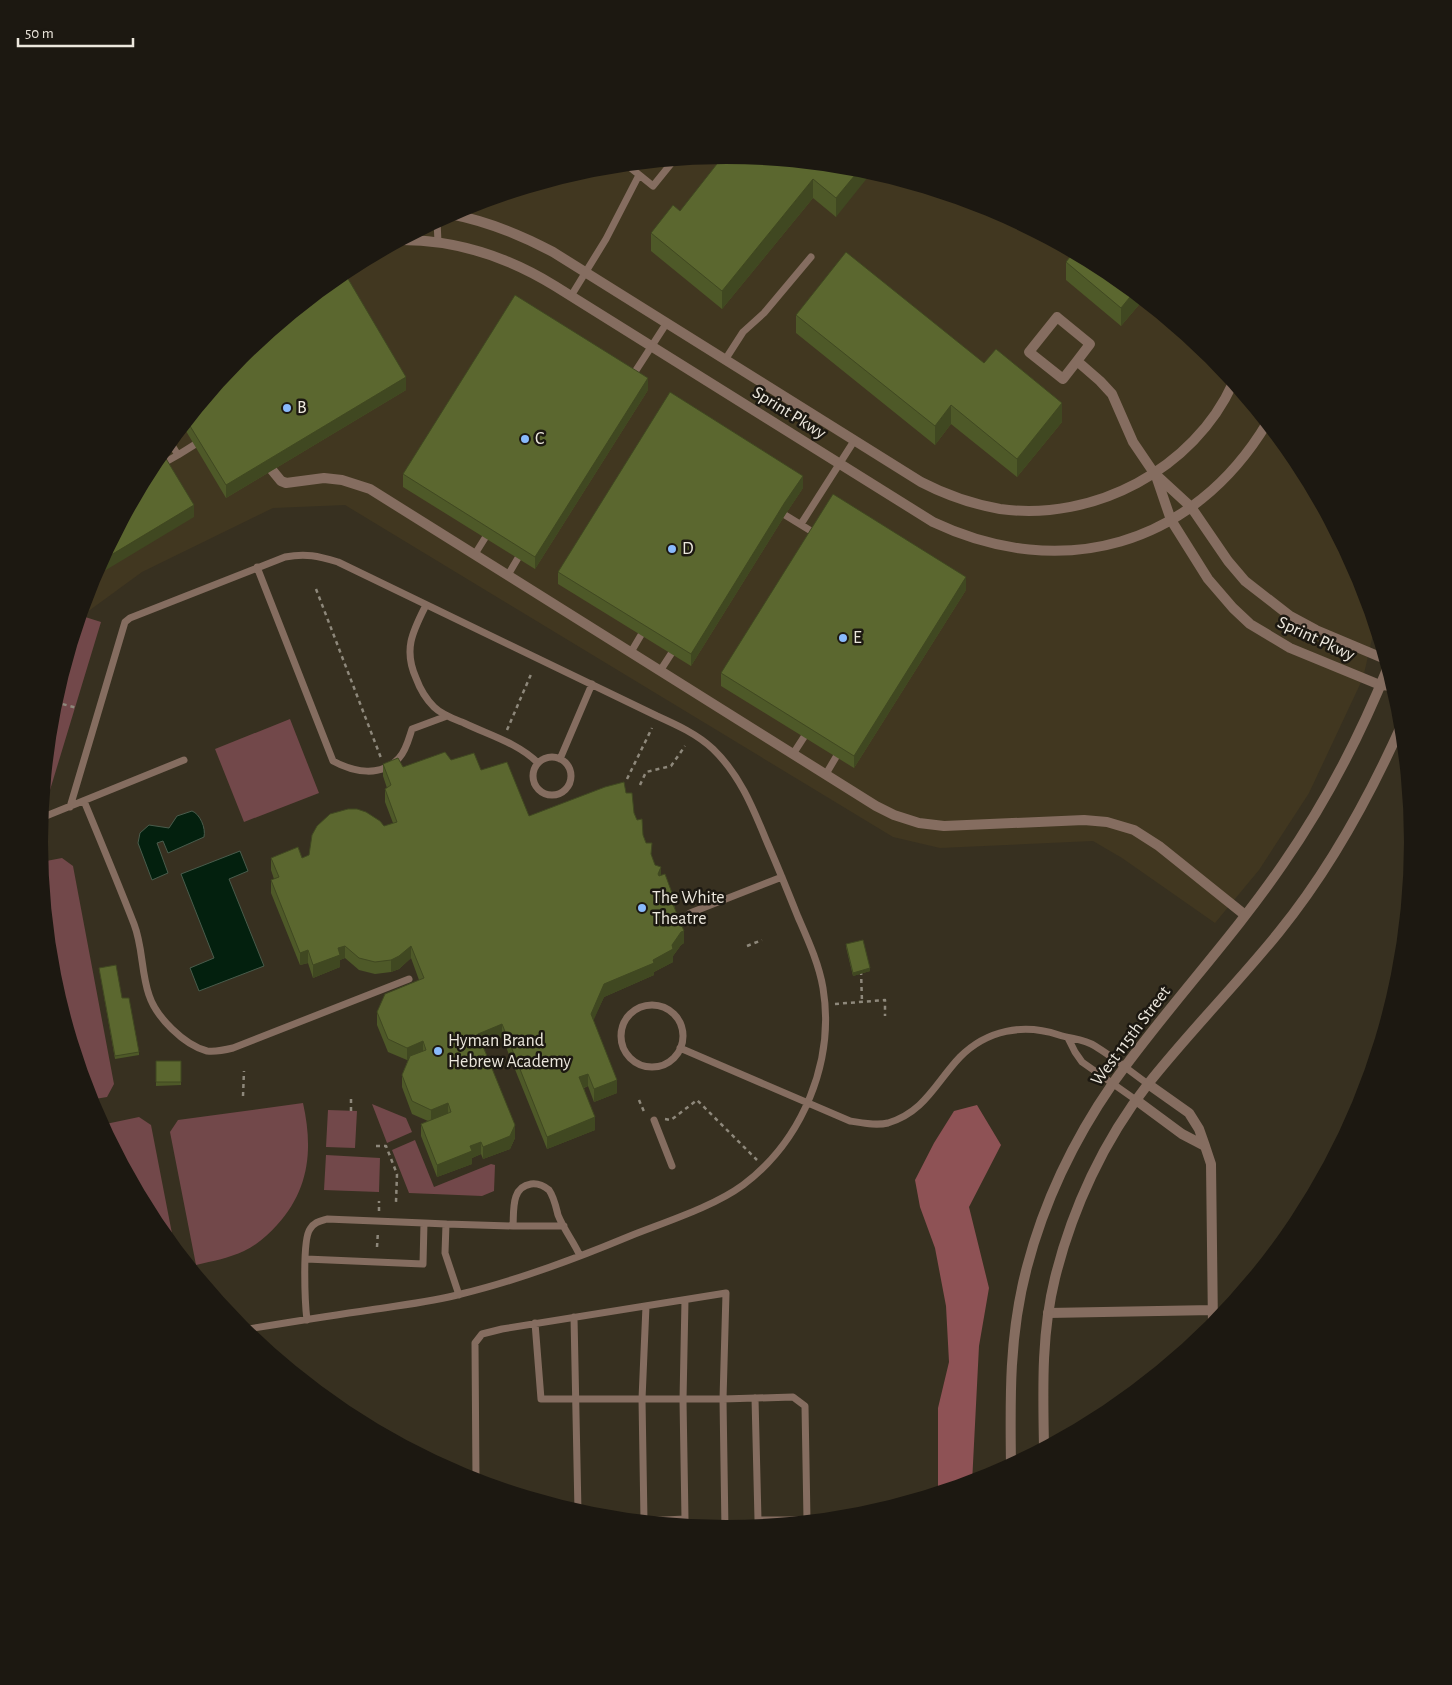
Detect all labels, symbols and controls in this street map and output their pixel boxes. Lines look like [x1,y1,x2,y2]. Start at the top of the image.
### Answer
scale bar [18,15,132,47]
text: 50 m [25,26,54,41]
street label: Sprint Pkwy [749,383,829,443]
place label: B [297,399,307,417]
marker: B [281,402,293,414]
place label: C [535,430,544,448]
marker: C [519,433,531,445]
place label: D [682,540,694,558]
marker: D [666,543,678,555]
street label: Sprint Pkwy [1275,613,1358,665]
place label: E [853,629,862,647]
marker: E [837,632,849,644]
place label: The White Theatre [652,889,725,928]
marker: The White Theatre [636,902,648,914]
street label: West 115th Street [1088,983,1174,1089]
place label: Hyman Brand Hebrew Academy [448,1032,571,1071]
marker: Hyman Brand Hebrew Academy [432,1045,444,1057]

